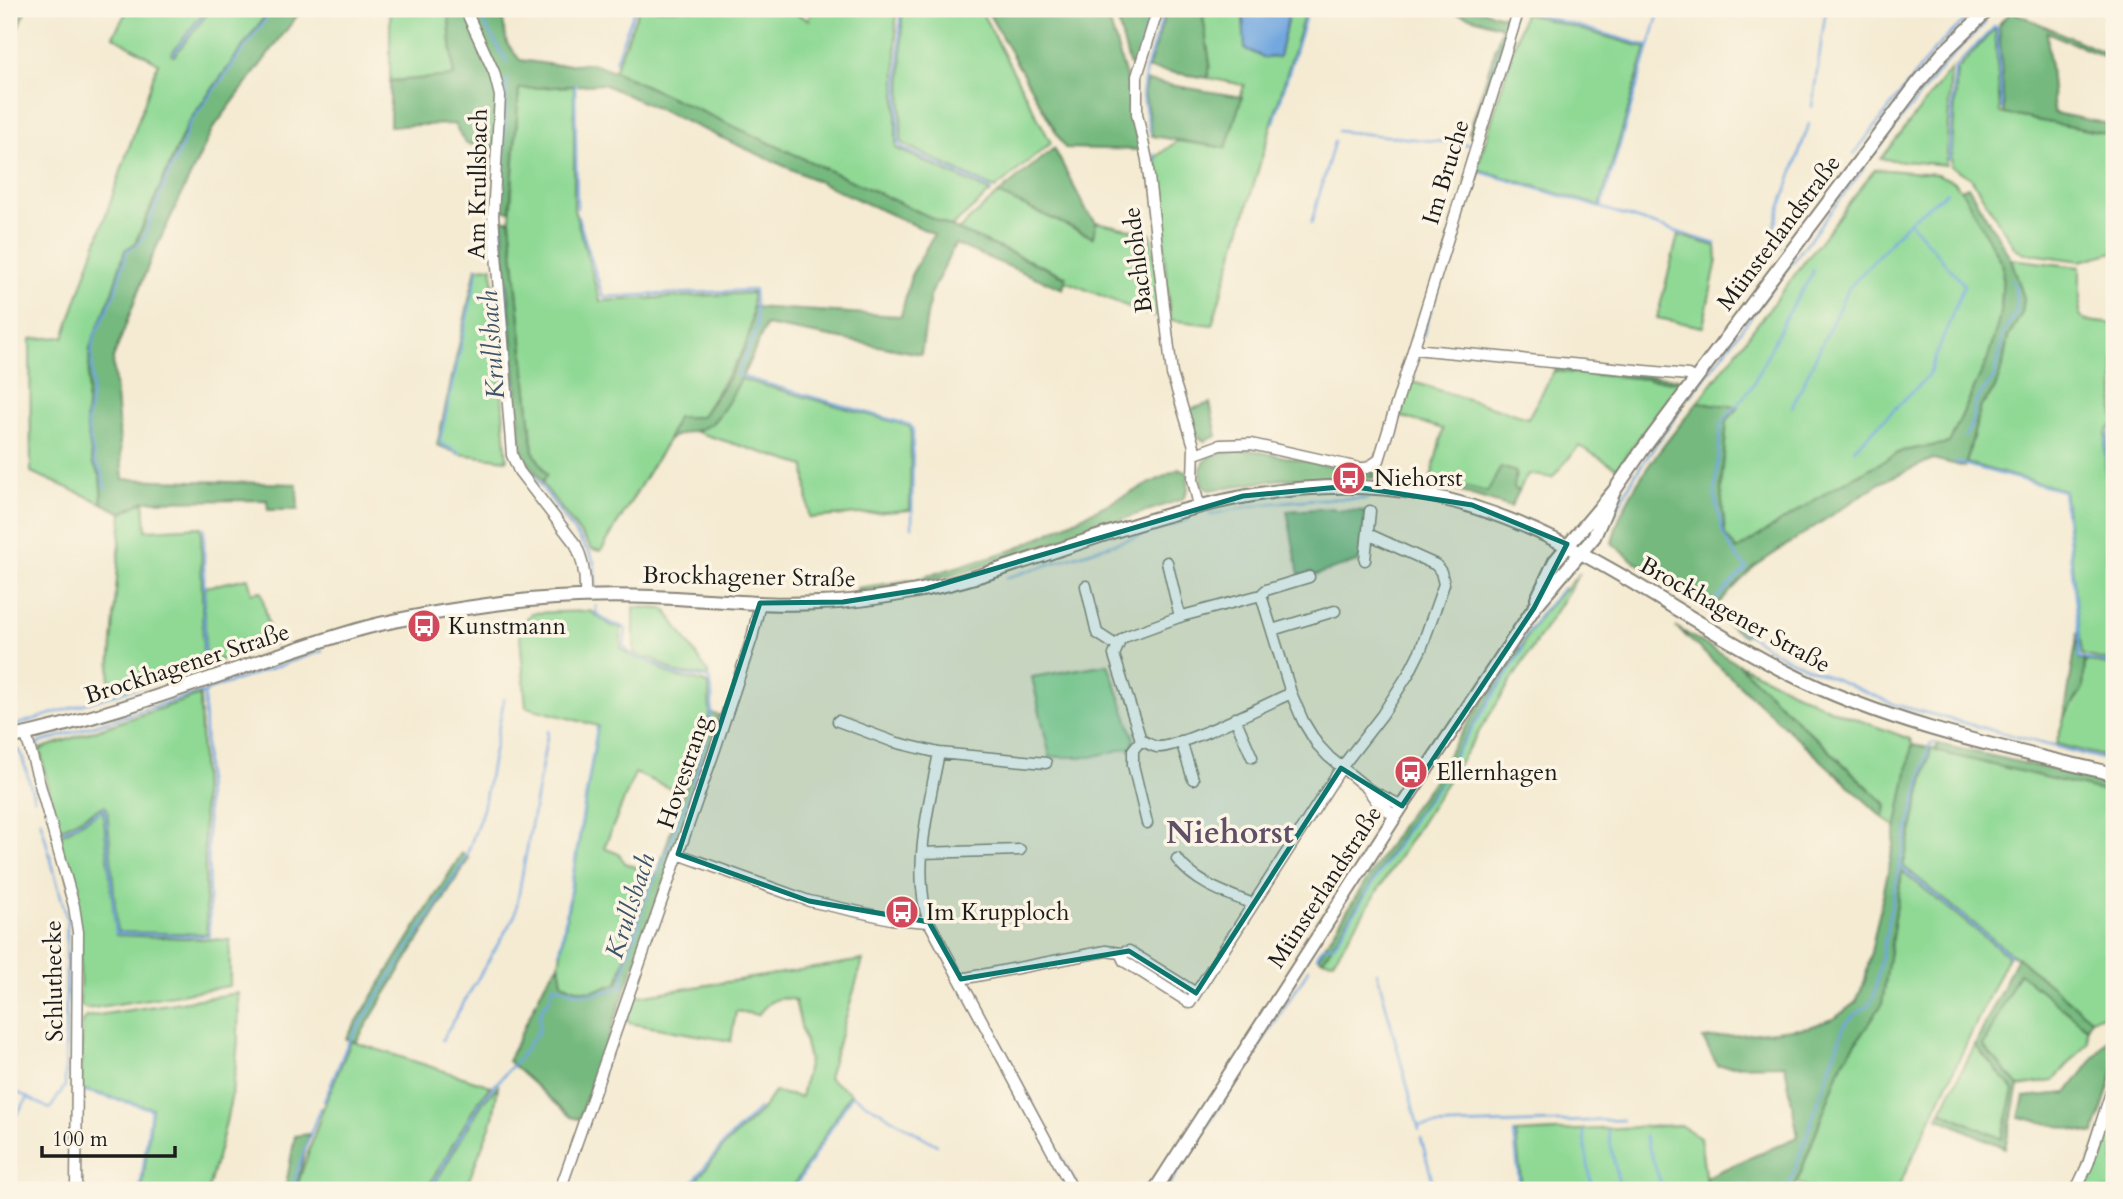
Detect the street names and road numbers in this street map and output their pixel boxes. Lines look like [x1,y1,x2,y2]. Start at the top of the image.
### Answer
street label: Am Krullsbach [460,108,496,260]
street label: Im Bruche [1414,115,1478,229]
street label: Münsterlandstraße [1709,148,1849,318]
street label: Bachlohde [1115,205,1161,315]
street label: Brockhagener Straße [1634,549,1836,681]
street label: Brockhagener Straße [642,559,856,595]
street label: Brockhagener Straße [80,615,294,713]
street label: Hovestrang [649,710,719,833]
street label: Münsterlandstraße [1260,799,1390,975]
street label: Schluthecke [36,920,72,1042]

